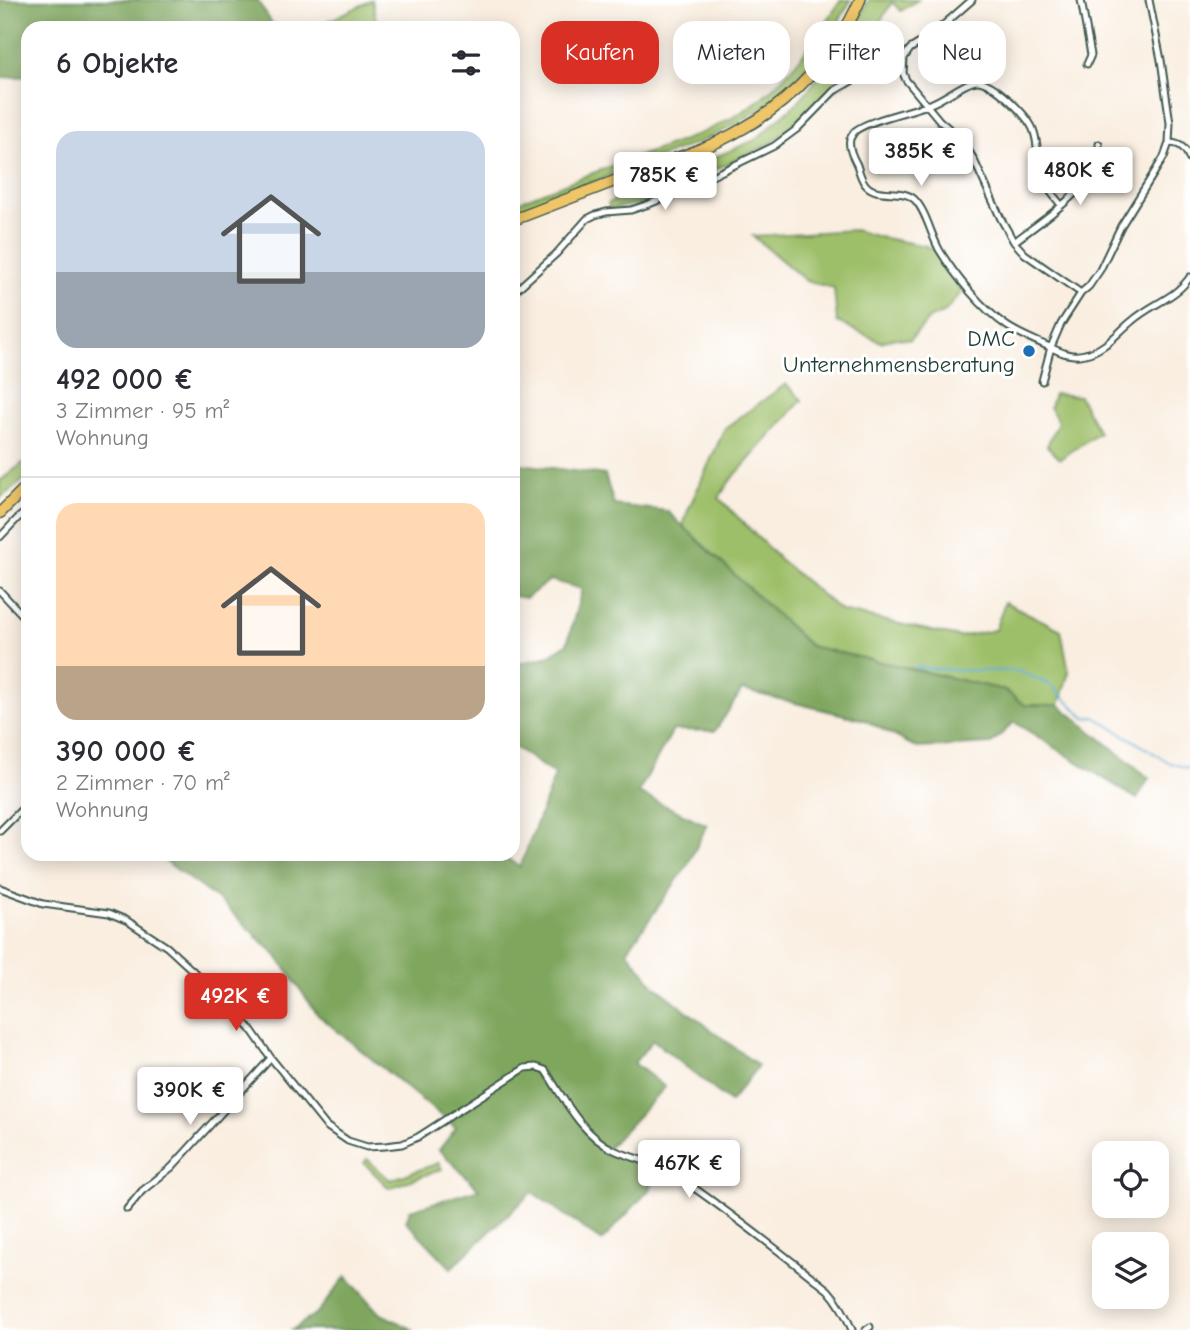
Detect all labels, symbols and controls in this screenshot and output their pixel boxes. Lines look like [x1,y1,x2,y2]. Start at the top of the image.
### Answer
chip: Kaufen [541,21,659,84]
chip: Mieten [673,21,790,84]
chip: Filter [804,21,904,84]
chip: Neu [918,21,1006,84]
icon: filters [447,44,485,82]
text: 6 Objekte [56,46,178,81]
pin: 385K € [864,128,978,188]
text: 385K € [885,137,957,164]
pin: 480K € [1023,148,1137,207]
pin: 785K € [608,152,722,212]
text: 480K € [1044,156,1116,183]
text: 785K € [630,161,700,188]
icon: home [208,176,334,302]
place label: DMC Unternehmensberatung [783,325,1015,378]
marker: DMC Unternehmensberatung [1021,343,1037,359]
text: 492 000 € [56,362,194,397]
text: 3 Zimmer · 95 m² [56,397,229,424]
text: Wohnung [56,424,149,451]
icon: home [208,548,334,674]
text: 390 000 € [56,734,197,769]
text: 2 Zimmer · 70 m² [56,769,230,796]
text: Wohnung [56,796,149,823]
pin: 492K € [179,974,293,1033]
text: 492K € [200,982,272,1009]
pin: 390K € [133,1068,247,1127]
text: 390K € [153,1076,227,1103]
pin: 467K € [632,1140,746,1200]
map controls [1092,1141,1169,1309]
button: locate [1092,1141,1169,1218]
text: 467K € [654,1149,724,1176]
button: layers [1092,1232,1169,1309]

